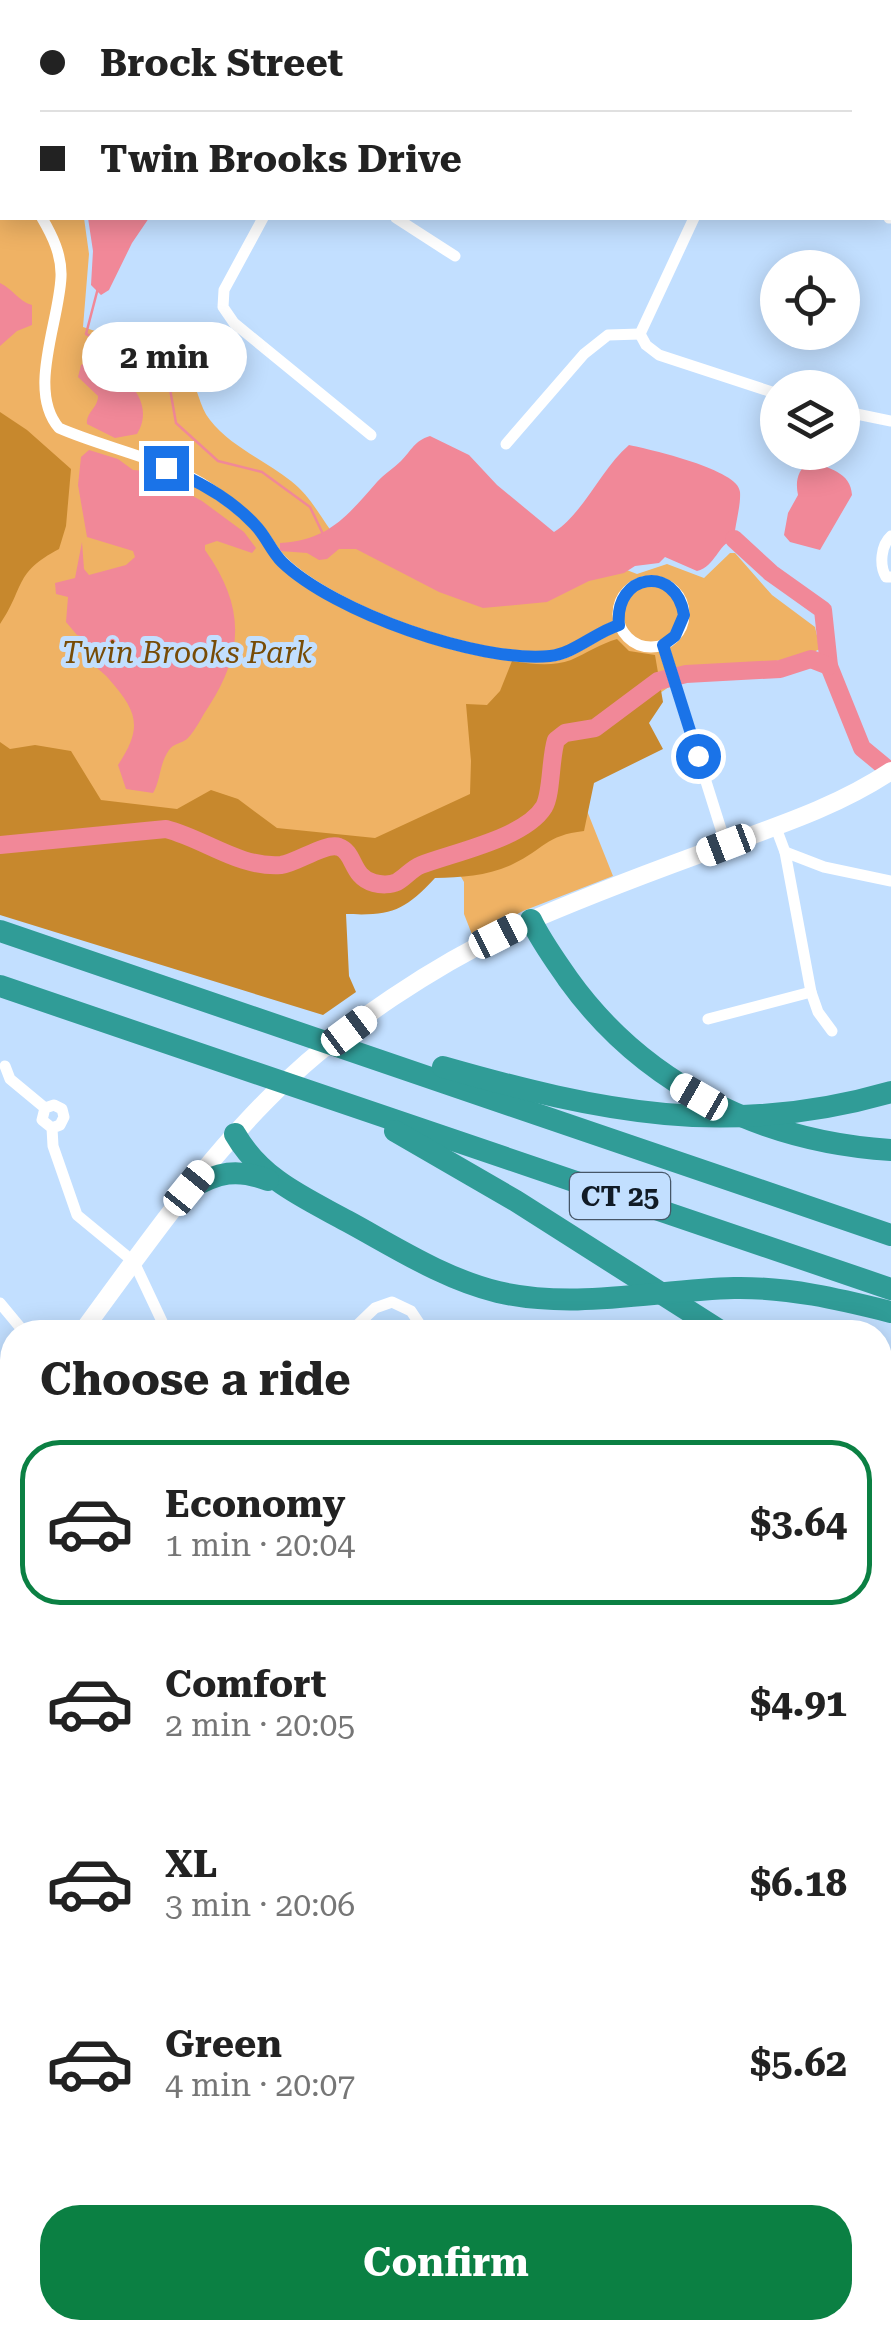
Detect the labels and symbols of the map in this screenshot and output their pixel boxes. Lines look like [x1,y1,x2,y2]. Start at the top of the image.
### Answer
callout: 2 min [84,323,248,393]
route end [144,446,189,491]
park label: Twin Brooks Park [62,635,313,670]
route start [676,734,721,779]
car [693,820,759,870]
car [464,909,532,963]
car [316,1001,382,1061]
car [666,1069,732,1125]
car [158,1155,220,1221]
road number: CT 25 [570,1173,670,1219]

